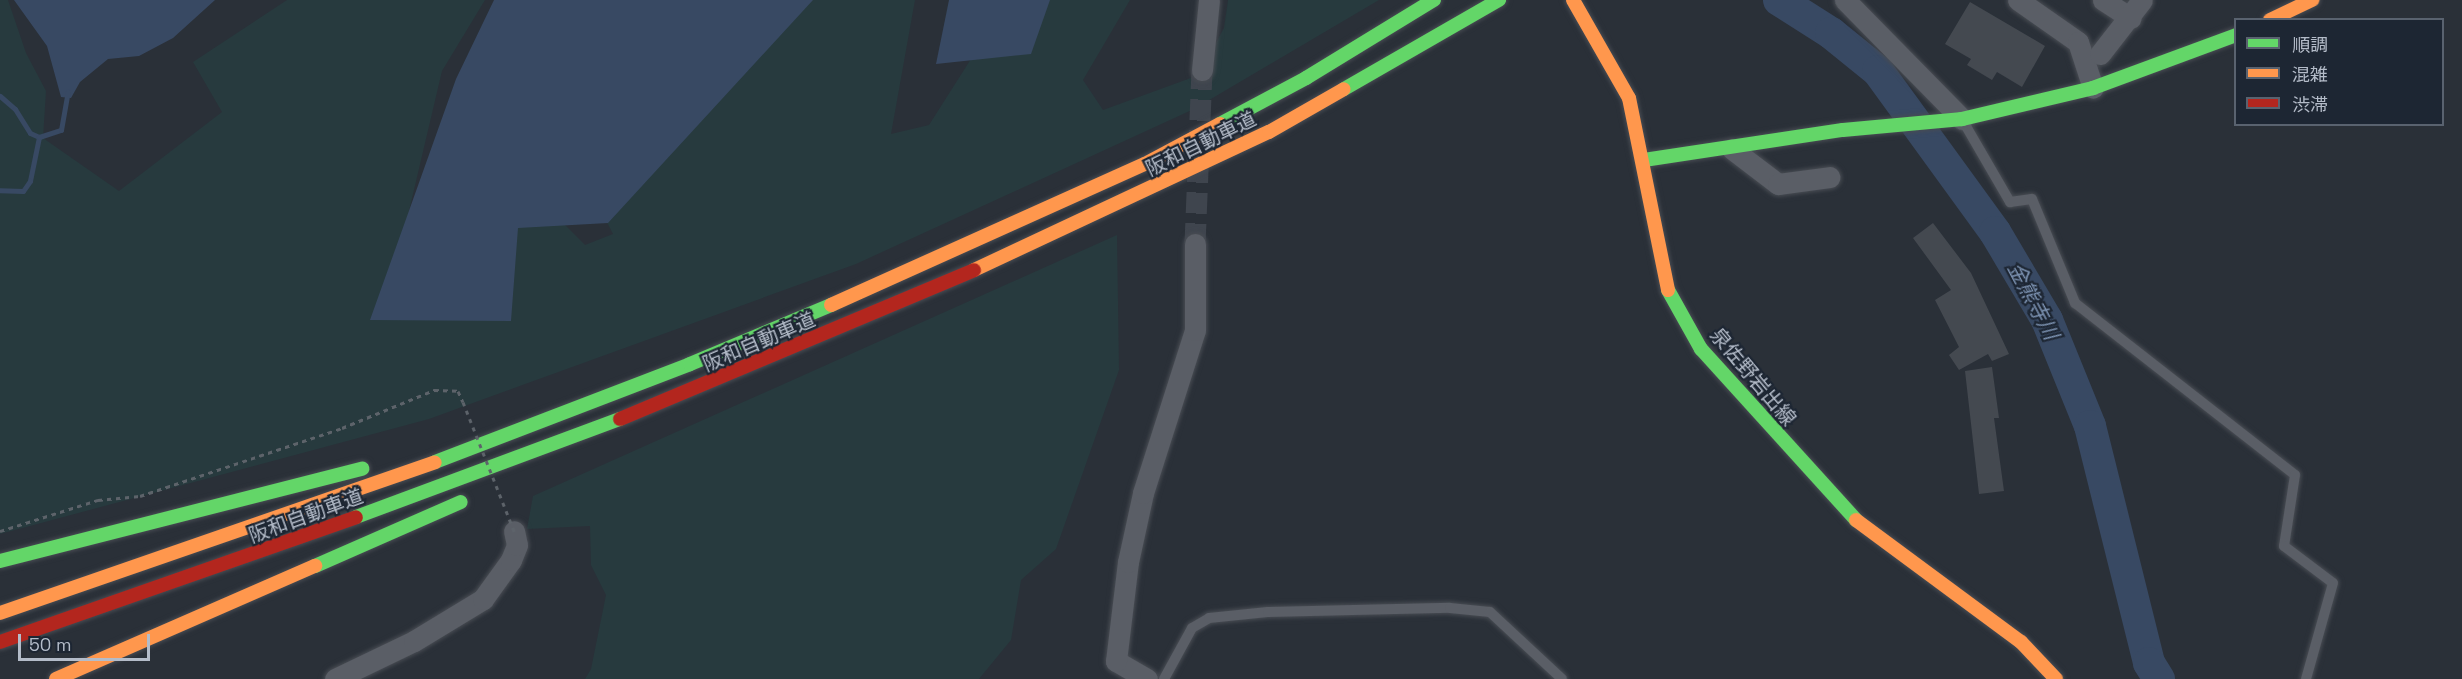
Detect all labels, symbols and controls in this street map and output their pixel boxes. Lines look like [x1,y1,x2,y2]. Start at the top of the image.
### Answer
legend [2234,18,2444,126]
text: 順調 [2292,33,2328,56]
text: 混雑 [2292,63,2328,86]
text: 渋滞 [2292,93,2328,116]
street label: 阪和自動車道 [1142,107,1260,181]
water label: 金熊寺川 [2002,258,2064,344]
street label: 阪和自動車道 [699,308,819,376]
street label: 泉佐野岩出線 [1705,323,1801,431]
street label: 阪和自動車道 [246,484,366,548]
scale bar [21,622,153,660]
text: 50 m [29,633,71,656]

